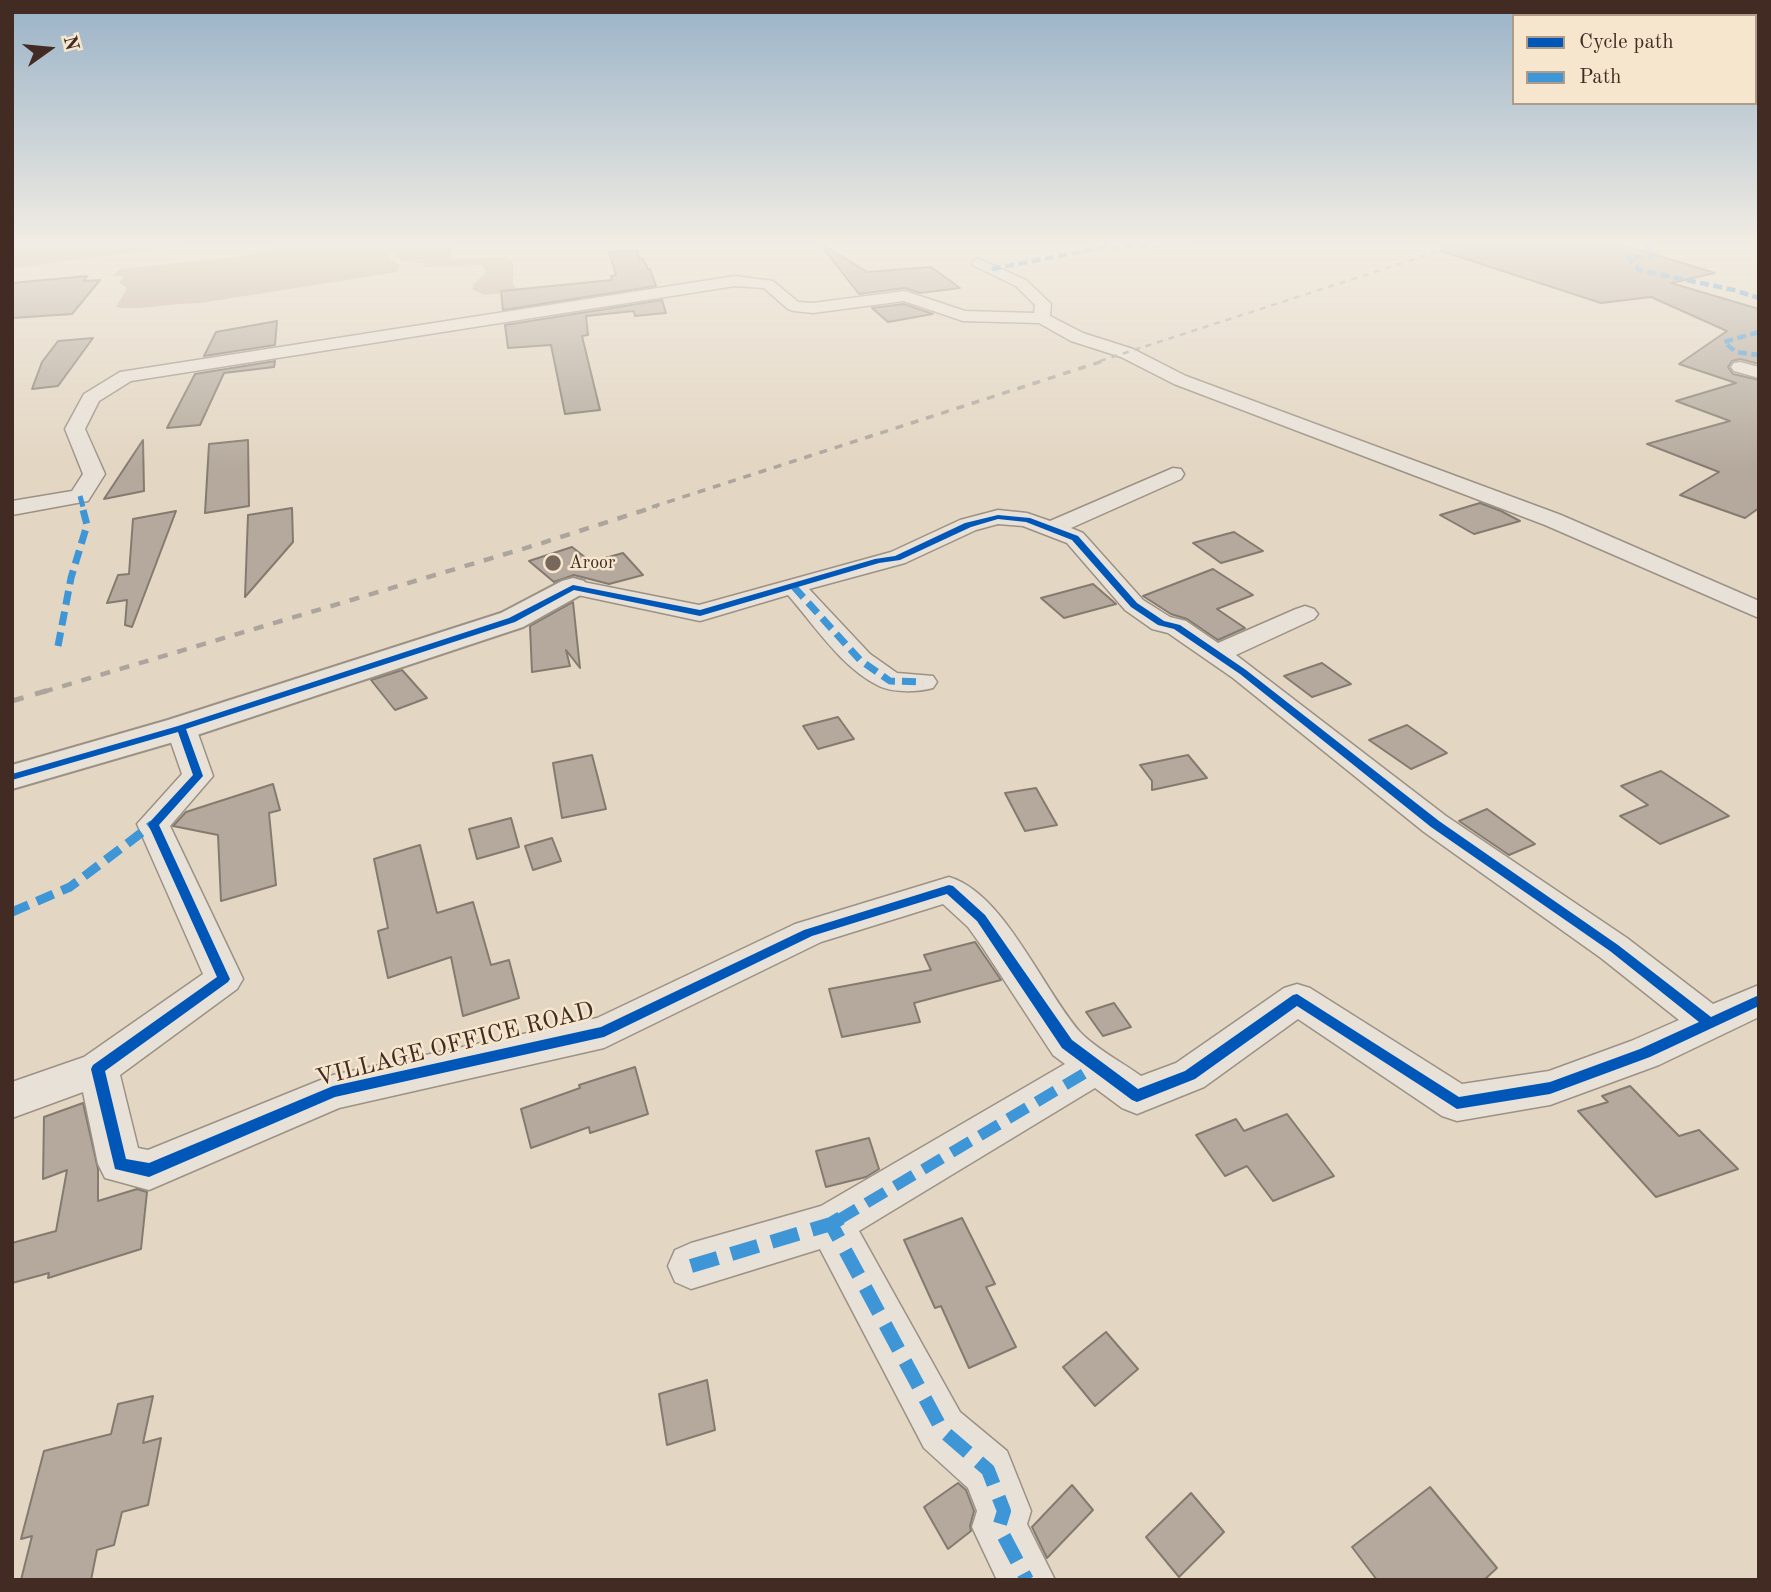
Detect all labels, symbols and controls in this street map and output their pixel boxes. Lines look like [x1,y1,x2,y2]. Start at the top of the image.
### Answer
north arrow [14,14,84,84]
legend [1512,14,1757,105]
text: Cycle path [1579,32,1674,53]
text: N [59,34,81,53]
text: Path [1579,67,1622,88]
place label: Aroor [569,552,615,574]
marker: Aroor [543,553,563,573]
street label: VILLAGE OFFICE ROAD [313,996,597,1094]

